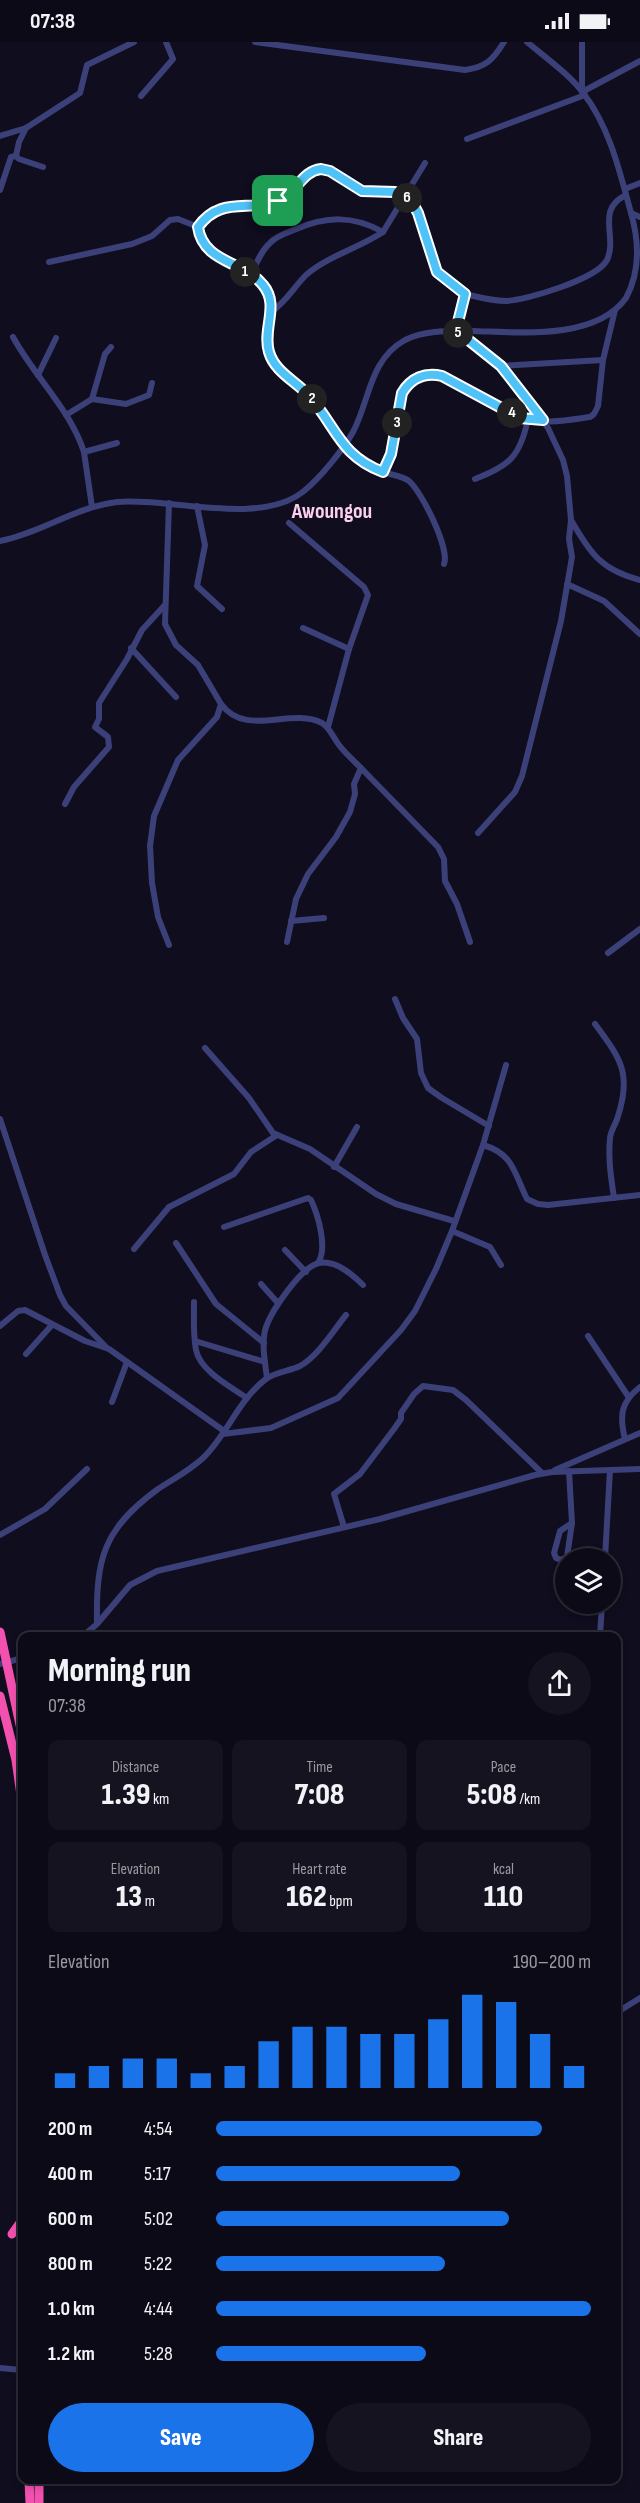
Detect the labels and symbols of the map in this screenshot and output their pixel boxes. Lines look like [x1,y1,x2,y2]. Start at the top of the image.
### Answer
pin [252,175,303,226]
pin: 6 [392,183,422,213]
pin: 1 [230,257,260,287]
pin: 5 [443,318,473,348]
pin: 2 [297,384,327,414]
pin: 4 [497,398,527,428]
pin: 3 [382,408,412,438]
district label: Awoungou [291,498,372,525]

